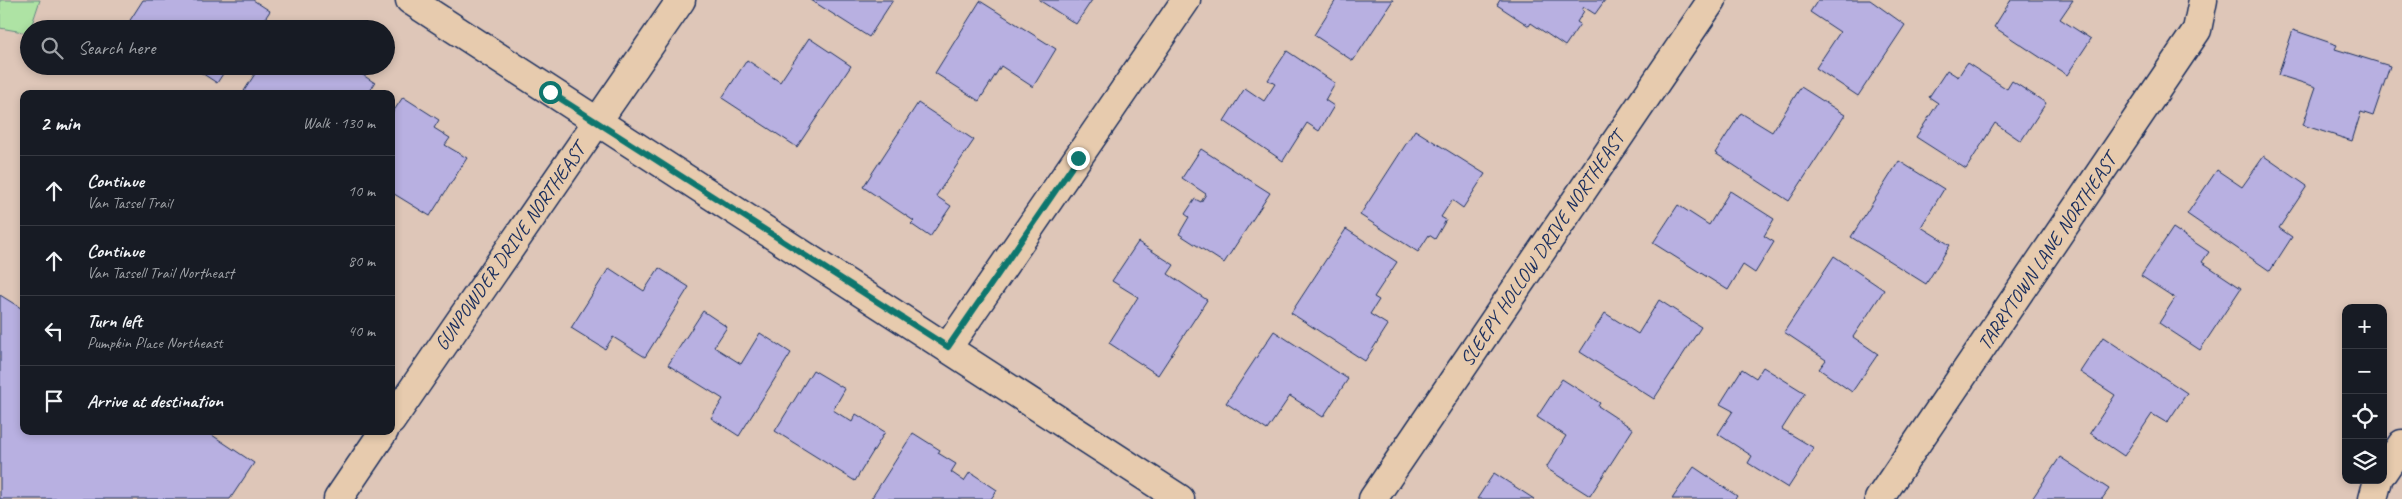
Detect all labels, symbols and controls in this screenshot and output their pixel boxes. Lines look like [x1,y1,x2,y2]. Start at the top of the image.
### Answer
search box [20,20,395,75]
icon: search [38,34,66,62]
text: Search here [78,36,155,60]
route start [539,81,562,104]
text: 2 min [40,110,80,136]
text: Walk · 130 m [303,113,375,133]
street label: SLEEPY HOLLOW DRIVE NORTHEAST [1454,123,1633,371]
street label: GUNPOWDER DRIVE NORTHEAST [429,135,594,355]
street label: TARRYTOWN LANE NORTHEAST [1972,145,2125,355]
route end [1067,147,1090,170]
text: Continue [87,169,144,193]
icon: ahead [40,177,68,205]
text: 10 m [348,181,375,201]
text: Van Tassel Trail [87,193,172,213]
text: Continue [87,239,144,263]
icon: ahead [40,247,68,275]
text: 80 m [348,251,375,271]
text: Van Tassell Trail Northeast [87,263,234,283]
map controls [2342,304,2387,484]
button: + [2342,304,2387,349]
text: Turn left [87,309,142,333]
icon: left [40,317,68,345]
text: 40 m [348,321,375,341]
text: Pumpkin Place Northeast [87,333,222,353]
button: − [2342,349,2387,394]
icon: arrive [40,387,68,415]
text: Arrive at destination [87,389,223,413]
button: locate [2342,394,2387,439]
button: layers [2342,439,2387,484]

